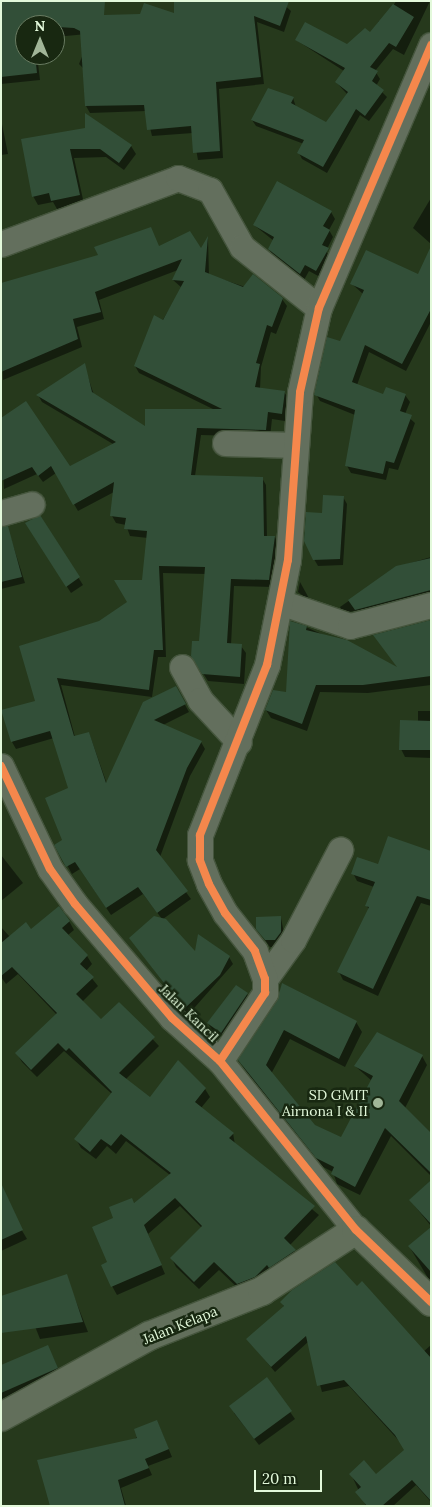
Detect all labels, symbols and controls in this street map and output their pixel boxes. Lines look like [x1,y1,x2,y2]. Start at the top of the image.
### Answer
north arrow [15,15,65,65]
text: N [35,17,45,35]
street label: Jalan Kancil [156,981,222,1045]
place label: SD GMIT Airnona I & II [282,1087,368,1120]
marker: SD GMIT Airnona I & II [372,1097,384,1109]
street label: Jalan Kelapa [140,1302,220,1348]
scale bar [257,1460,324,1492]
text: 20 m [262,1469,297,1488]

